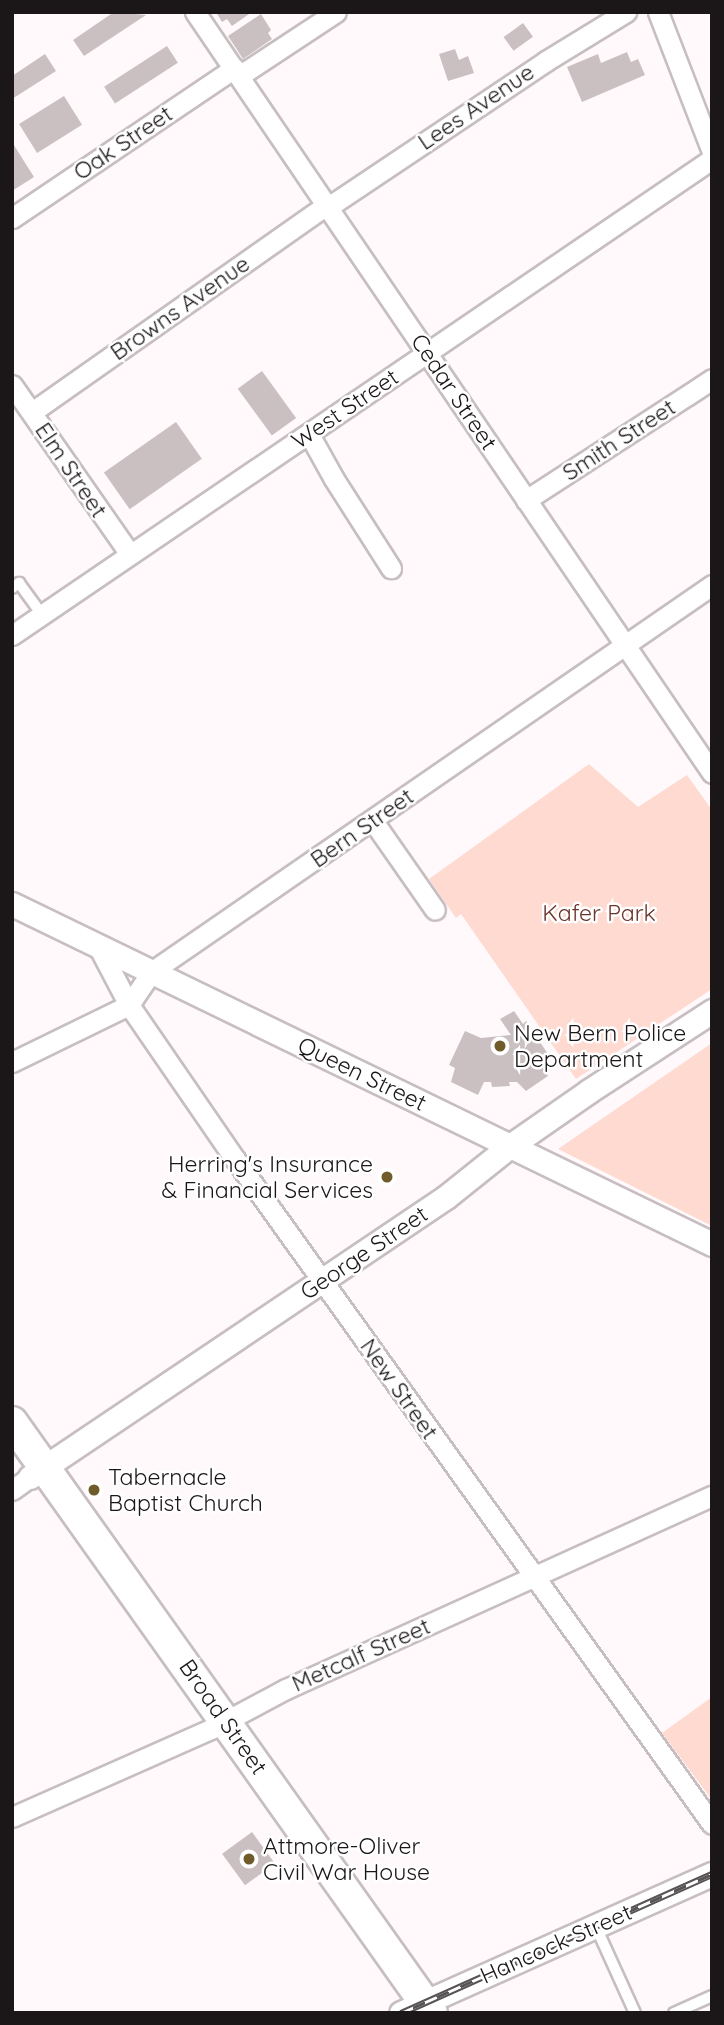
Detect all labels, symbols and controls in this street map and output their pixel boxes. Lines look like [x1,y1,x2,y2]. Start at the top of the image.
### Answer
street label: Lees Avenue [413,58,539,156]
street label: Oak Street [68,100,178,186]
street label: Browns Avenue [105,250,255,366]
street label: Cedar Street [405,329,503,455]
street label: West Street [286,363,404,455]
street label: Smith Street [557,393,681,487]
street label: Elm Street [29,417,113,523]
street label: Bern Street [305,783,419,873]
park label: Kafer Park [542,899,656,927]
place label: New Bern Police Department [514,1019,686,1073]
street label: Queen Street [293,1031,431,1117]
marker: New Bern Police Department [492,1038,508,1054]
place label: Herring's Insurance & Financial Services [162,1150,373,1204]
marker: Herring's Insurance & Financial Services [379,1169,395,1185]
street label: George Street [295,1200,433,1306]
street label: New Street [354,1334,444,1444]
place label: Tabernacle Baptist Church [108,1463,263,1517]
marker: Tabernacle Baptist Church [86,1482,102,1498]
street label: Metcalf Street [288,1612,434,1698]
street label: Broad Street [173,1654,273,1780]
place label: Attmore-Oliver Civil War House [263,1832,430,1886]
marker: Attmore-Oliver Civil War House [241,1851,257,1867]
street label: Hancock Street [476,1898,636,1990]

